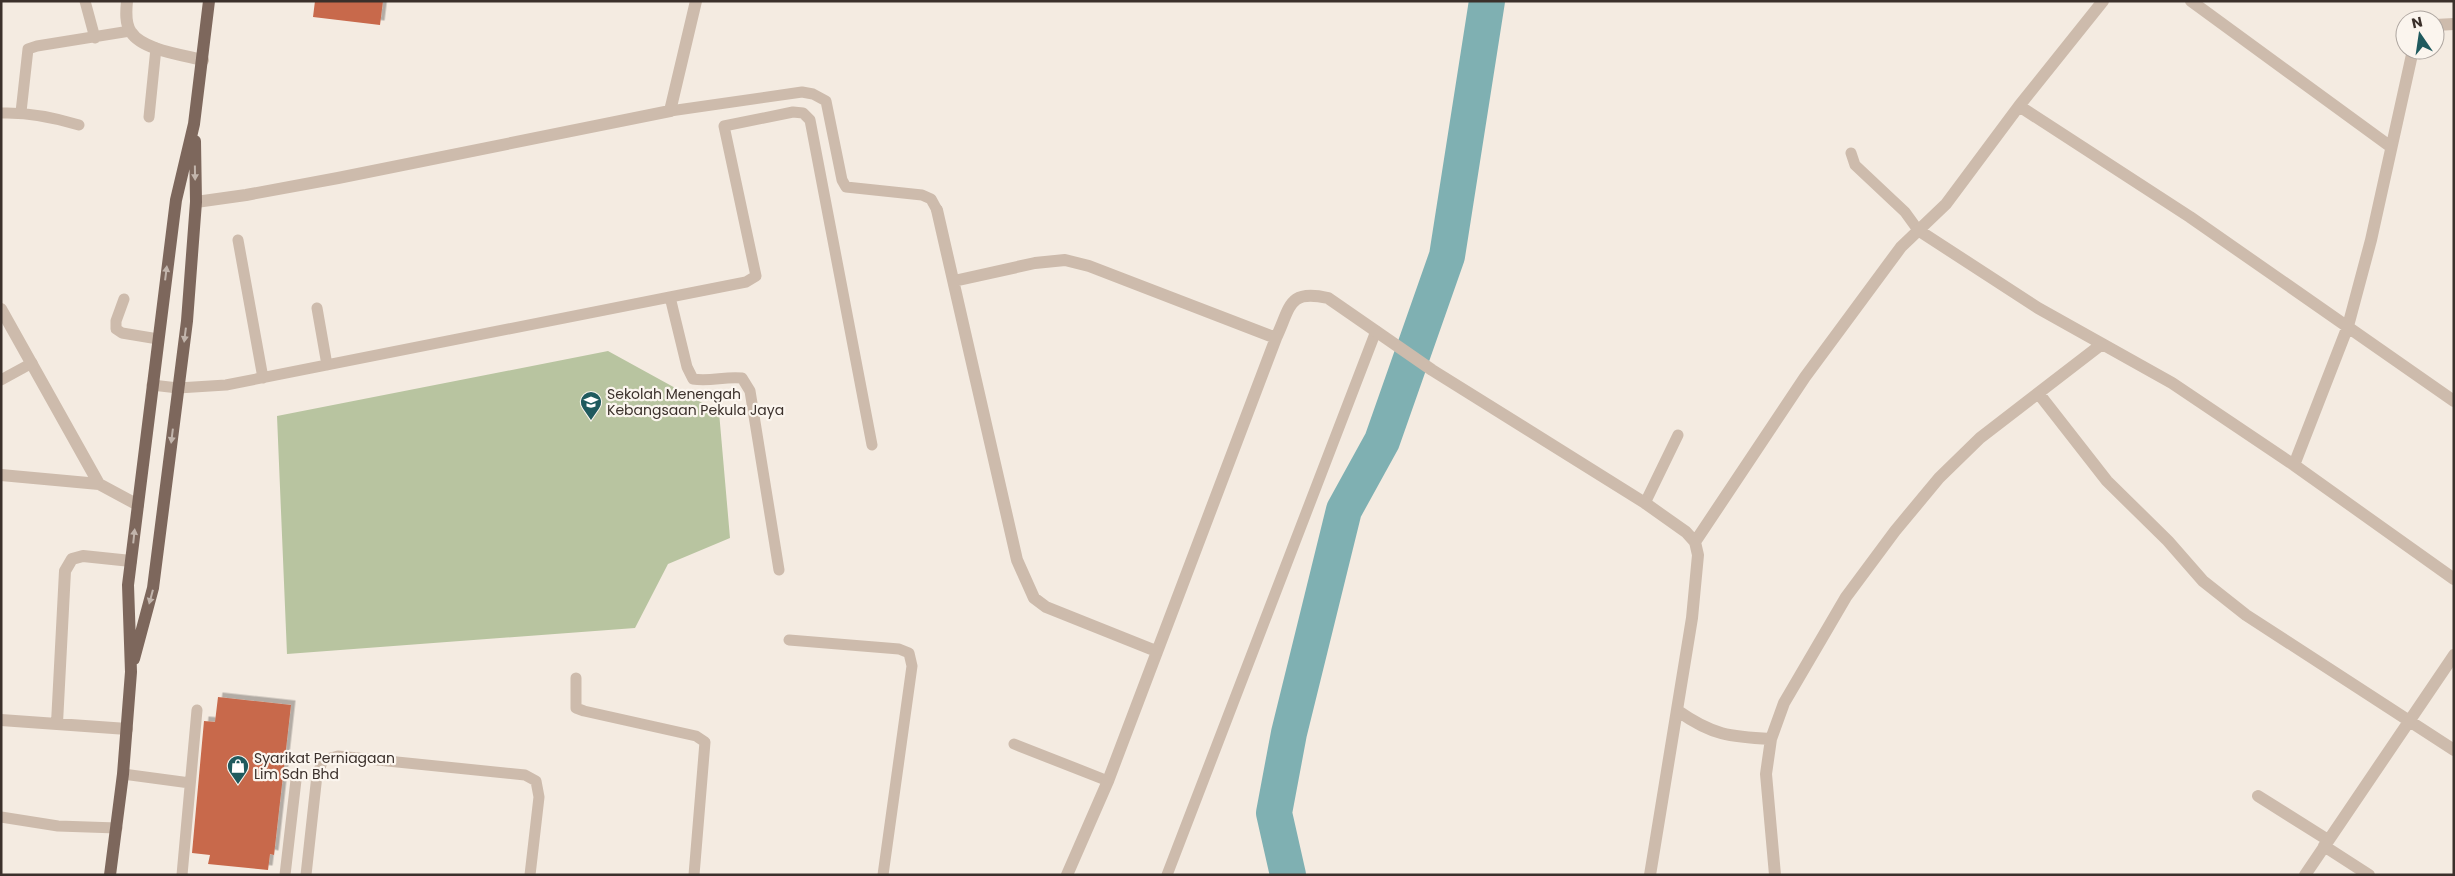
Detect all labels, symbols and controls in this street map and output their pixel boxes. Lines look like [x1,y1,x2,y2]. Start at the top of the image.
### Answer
north arrow [2395,10,2445,60]
text: N [2410,11,2424,33]
one-way arrow [191,165,199,181]
one-way arrow [163,265,171,281]
one-way arrow [181,327,189,343]
place label: Sekolah Menengah Kebangsaan Pekula Jaya [607,384,784,420]
school or university icon: Sekolah Menengah Kebangsaan Pekula Jaya [579,390,603,421]
one-way arrow [168,429,176,445]
one-way arrow [130,528,138,544]
one-way arrow [146,590,154,605]
place label: Syarikat Perniagaan Lim Sdn Bhd [254,748,395,784]
shop icon: Syarikat Perniagaan Lim Sdn Bhd [226,754,250,785]

